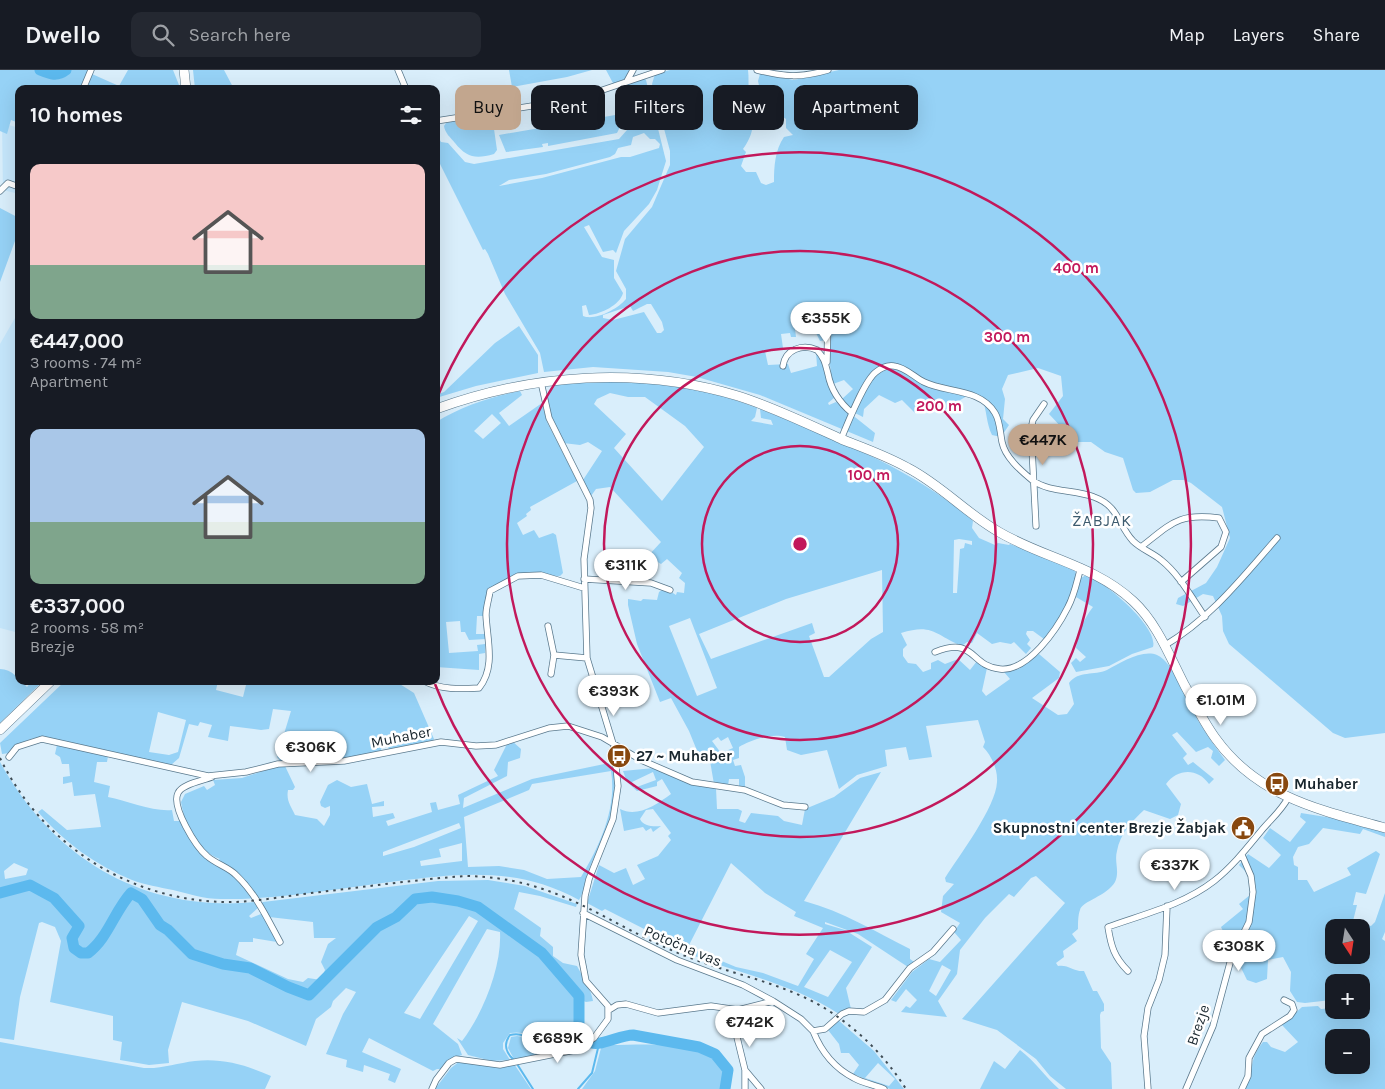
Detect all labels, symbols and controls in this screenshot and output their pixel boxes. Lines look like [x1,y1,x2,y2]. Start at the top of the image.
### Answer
search box [131,12,481,57]
text: Dwello [25,21,101,49]
icon: search [149,21,177,49]
text: Search here [189,24,291,46]
text: Map [1169,24,1205,46]
text: Layers [1233,24,1285,46]
text: Share [1313,24,1360,46]
chip: Buy [455,85,521,130]
chip: Rent [531,85,605,130]
chip: Filters [615,85,703,130]
chip: New [713,85,784,130]
chip: Apartment [794,85,918,130]
icon: filters [397,101,425,129]
text: 10 homes [30,103,123,127]
icon: home [183,197,273,287]
text: 400 m [1053,259,1099,277]
pin: €355K [791,302,861,344]
text: €355K [801,308,851,327]
text: 300 m [984,328,1030,346]
text: €447,000 [30,329,124,353]
text: 3 rooms · 74 m² [30,353,142,372]
text: Apartment [30,372,108,391]
text: 200 m [916,397,962,415]
pin: €447K [1008,424,1078,466]
text: €447K [1019,430,1067,449]
icon: home [183,462,273,552]
text: 100 m [848,466,890,484]
district label: ŽABJAK [1072,511,1132,530]
centre of rings [791,535,809,553]
pin: €311K [591,548,661,591]
text: €311K [605,555,647,574]
text: €337,000 [30,594,125,618]
text: 2 rooms · 58 m² [30,618,144,637]
text: Brezje [30,637,75,656]
pin: €393K [579,674,649,717]
text: €393K [589,681,639,700]
pin: €1.01M [1180,684,1262,726]
text: €1.01M [1196,690,1246,709]
street label: Muhaber [369,722,433,752]
pin: €306K [276,730,346,773]
text: €306K [286,737,336,756]
bus stop icon: 27 ~ Muhaber [606,743,632,769]
place label: 27 ~ Muhaber [636,747,732,765]
bus stop icon: Muhaber [1264,771,1290,797]
place label: Muhaber [1294,775,1358,793]
public building icon: Skupnostni center Brezje Žabjak [1230,815,1256,841]
place label: Skupnostni center Brezje Žabjak [993,817,1226,837]
pin: €337K [1140,848,1210,891]
text: €337K [1151,855,1199,874]
north arrow [1325,919,1370,964]
map controls [1325,919,1370,1074]
street label: Potočna vas [641,922,725,970]
pin: €308K [1204,930,1274,972]
text: €308K [1213,936,1265,955]
button: + [1325,974,1370,1019]
street label: Brezje [1183,1002,1213,1048]
pin: €742K [715,1006,785,1048]
text: €742K [726,1012,774,1031]
pin: €689K [523,1022,593,1064]
text: €689K [533,1028,583,1047]
button: − [1325,1029,1370,1074]

